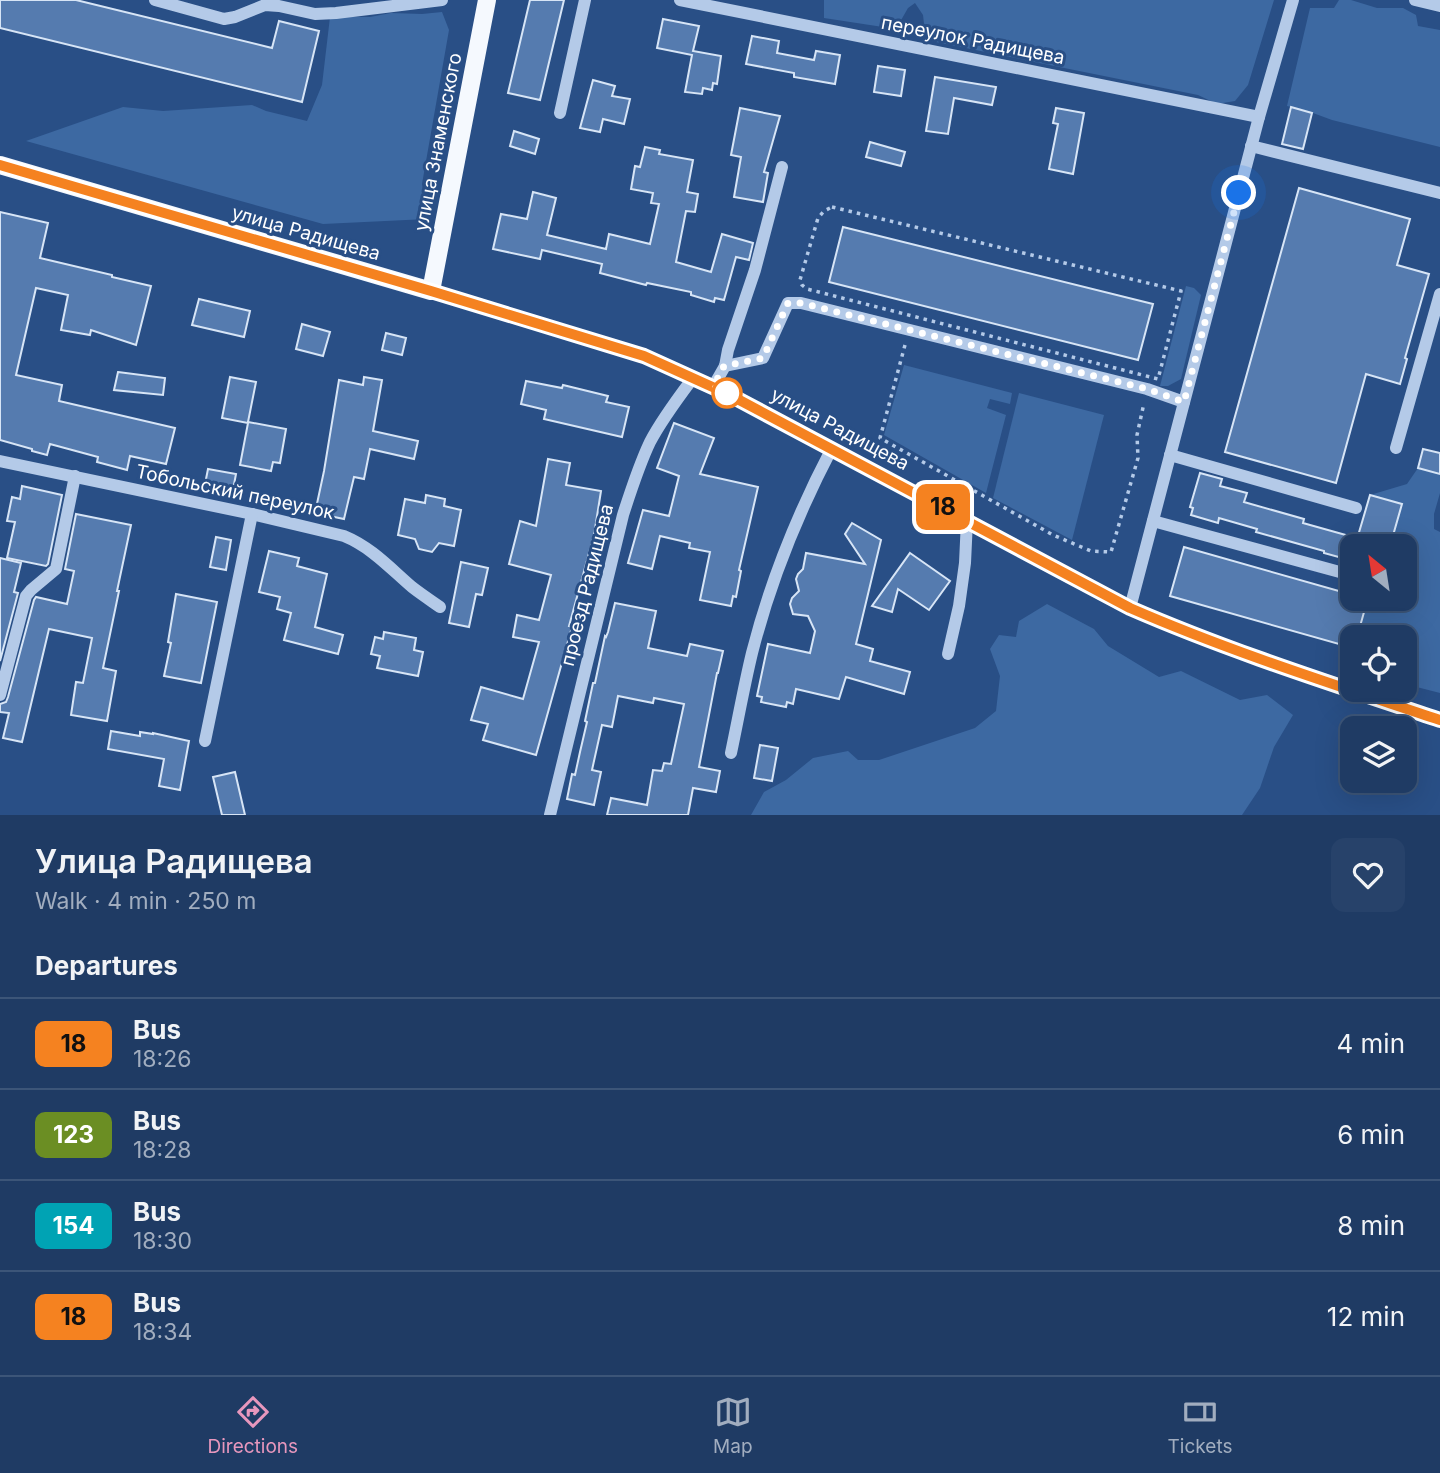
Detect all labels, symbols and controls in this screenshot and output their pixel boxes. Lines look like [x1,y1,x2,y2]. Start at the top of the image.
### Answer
street label: переулок Радищева [879,11,1067,69]
street label: улица Знаменского [409,51,467,233]
your location [1221,175,1256,210]
street label: улица Радищева [229,201,383,265]
unlabelled marker [712,378,742,408]
street label: улица Радищева [767,383,913,475]
street label: Тобольский переулок [134,460,337,524]
line badge: 18 [912,484,974,530]
text: 18 [930,492,956,521]
street label: проезд Радищева [556,502,618,668]
north arrow [1340,534,1418,611]
map controls [1340,534,1417,793]
button: locate [1340,625,1417,702]
button: layers [1340,716,1417,793]
button: heart [1331,838,1405,912]
text: Улица Радищева [35,841,313,881]
text: Walk · 4 min · 250 m [35,887,257,915]
text: Departures [35,950,178,981]
text: Bus [133,1014,181,1045]
text: 4 min [1336,1028,1405,1059]
text: 18 [61,1029,86,1058]
text: 18:26 [133,1045,192,1073]
text: Bus [133,1105,181,1136]
text: 6 min [1337,1119,1405,1150]
text: 123 [53,1120,94,1149]
text: 18:28 [133,1136,191,1164]
text: Bus [133,1196,181,1227]
text: 8 min [1337,1210,1405,1241]
text: 154 [53,1211,94,1240]
text: 18:30 [133,1227,192,1255]
text: Bus [133,1287,181,1318]
text: 12 min [1327,1301,1405,1332]
text: 18 [61,1302,86,1331]
text: 18:34 [133,1318,192,1346]
tab: Directions [208,1393,298,1458]
tab: Map [713,1393,753,1458]
tab: Tickets [1168,1393,1232,1458]

